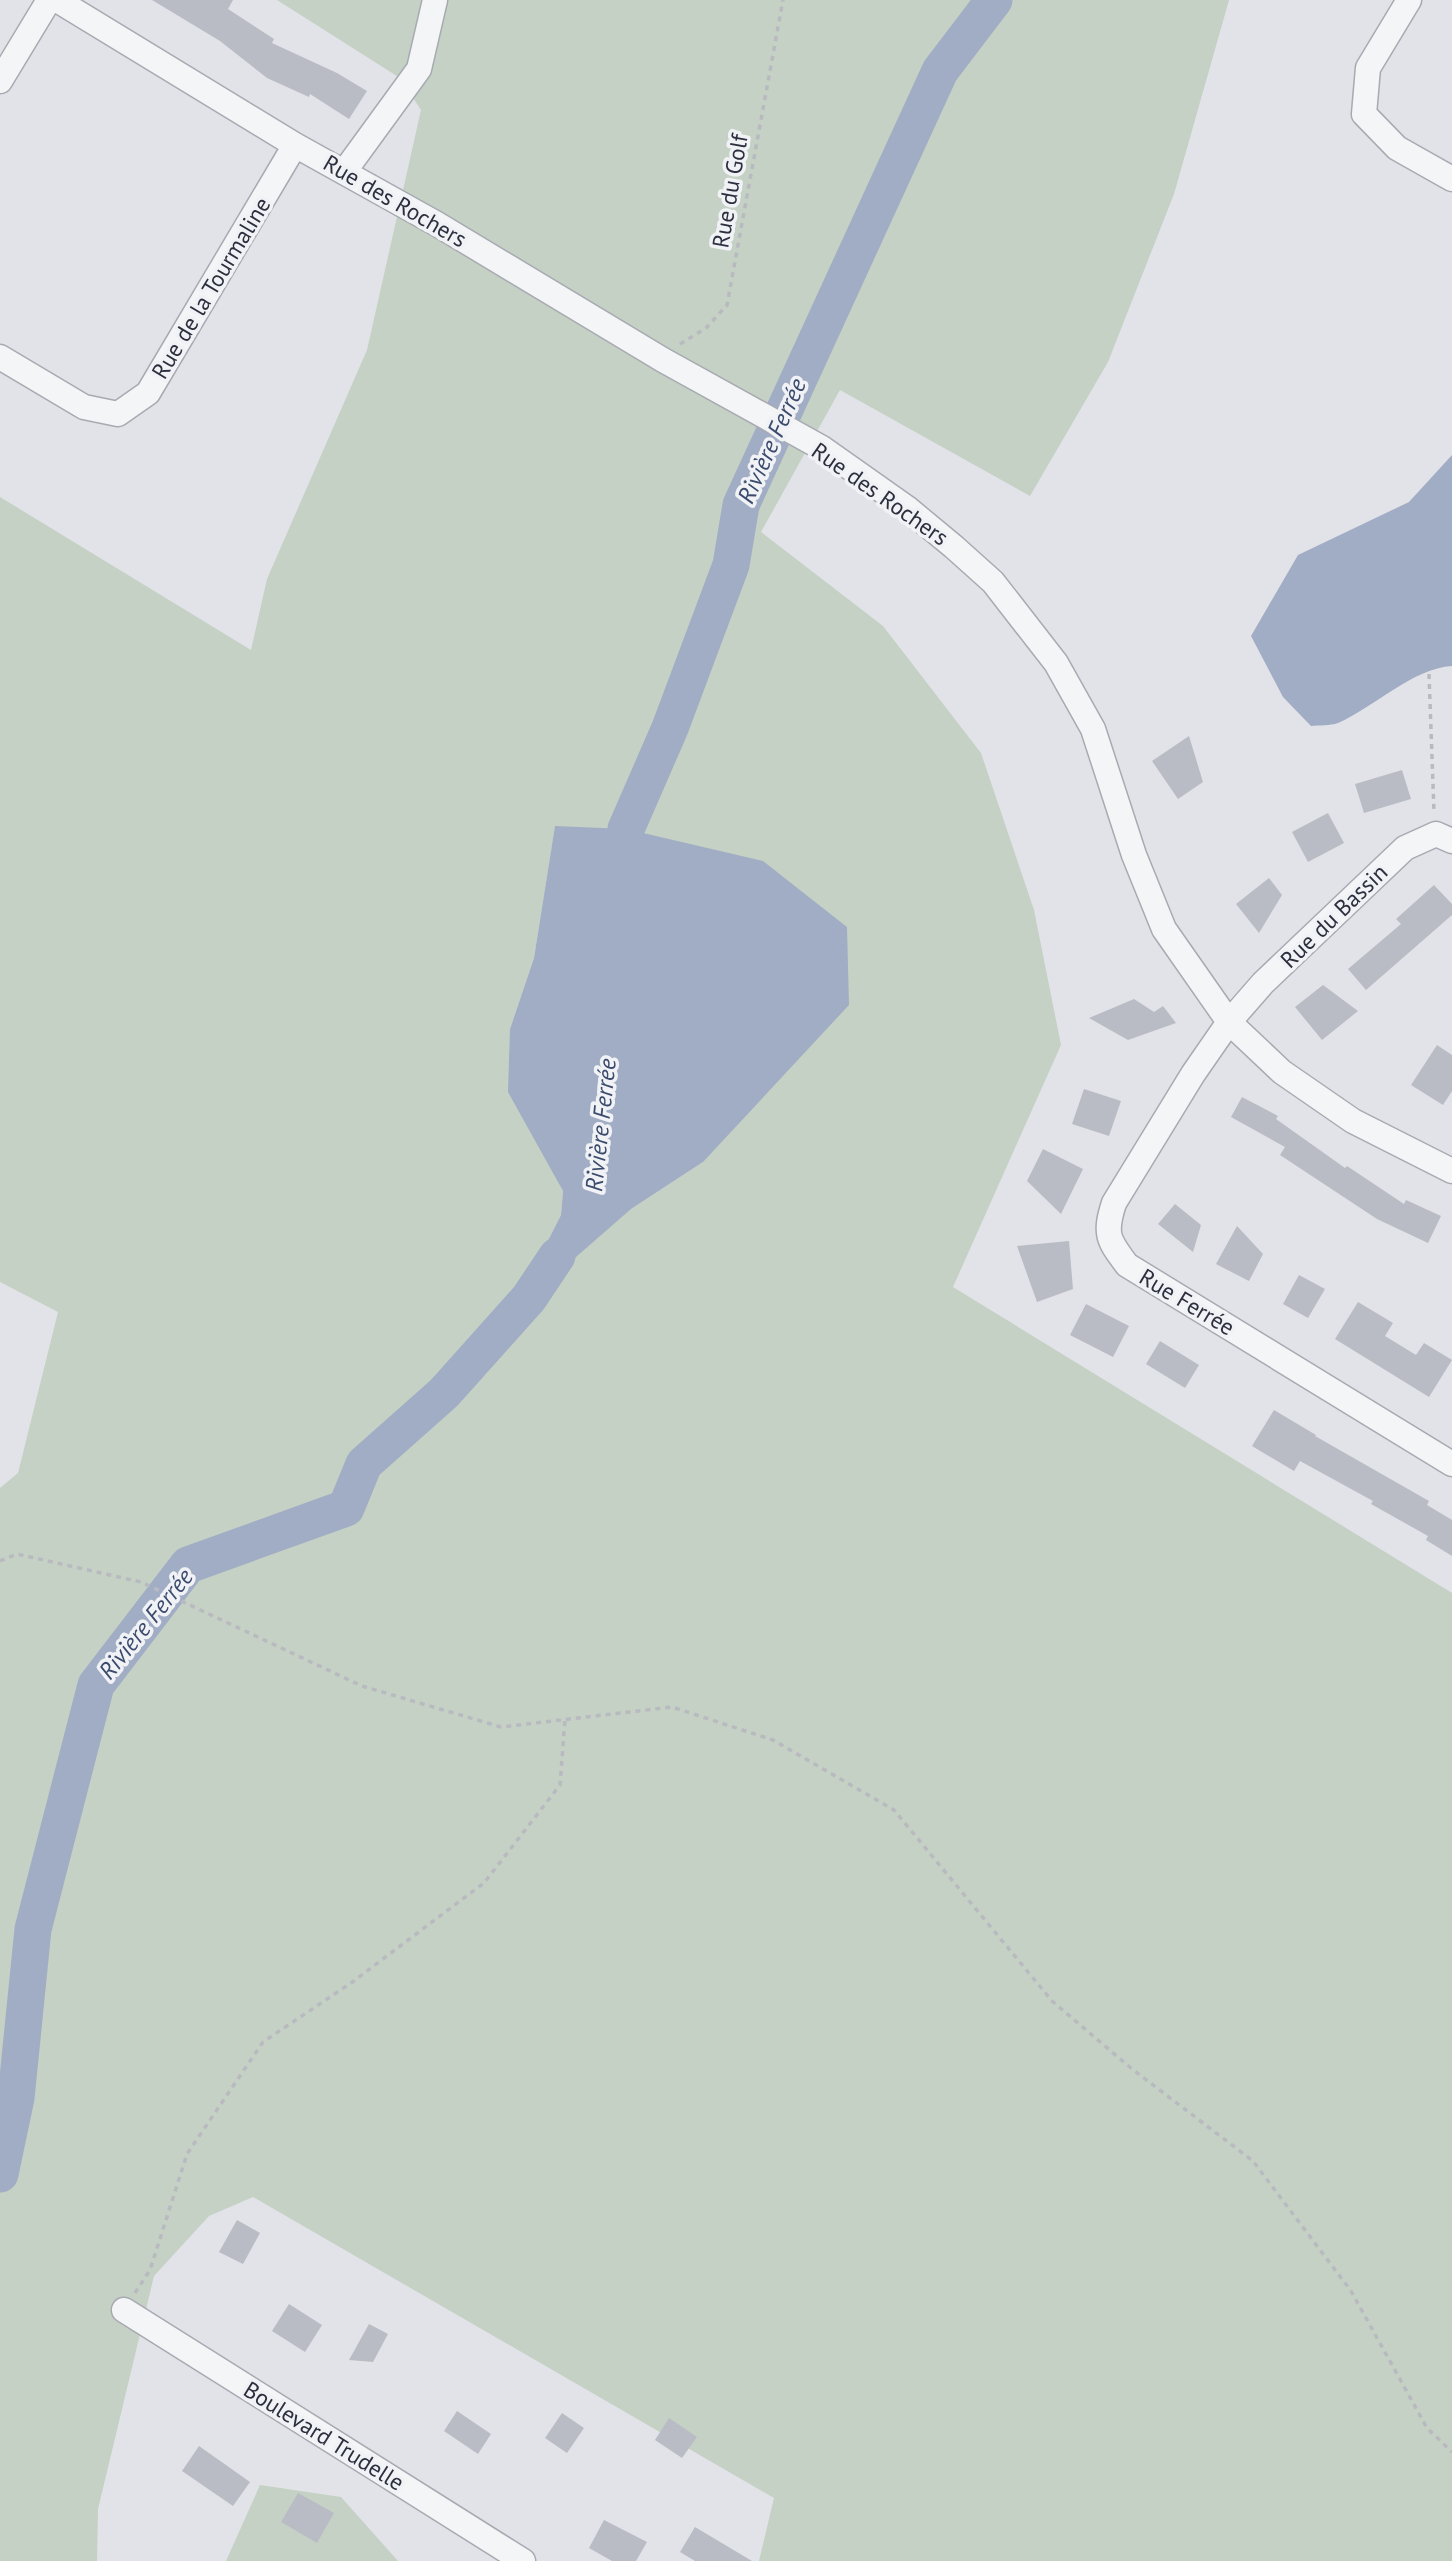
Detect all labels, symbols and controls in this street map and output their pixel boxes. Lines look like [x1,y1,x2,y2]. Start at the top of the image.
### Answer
street label: Rue du Golf [705,130,754,250]
street label: Rue des Rochers [318,148,472,253]
street label: Rue de la Tourmaline [145,192,276,384]
water label: Rivière Ferrée [730,373,813,508]
street label: Rue des Rochers [806,436,954,552]
street label: Rue du Bassin [1274,857,1393,974]
water label: Rivière Ferrée [578,1057,623,1193]
street label: Rue Ferrée [1134,1262,1240,1341]
water label: Rivière Ferrée [91,1562,200,1685]
street label: Boulevard Trudelle [239,2375,410,2497]

